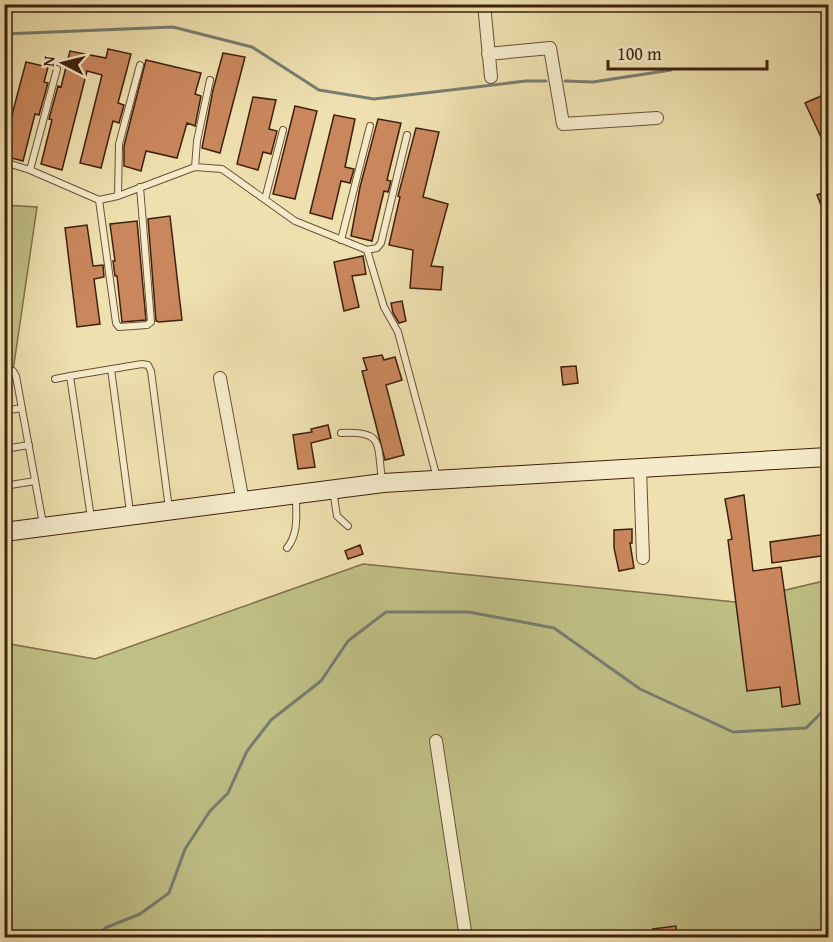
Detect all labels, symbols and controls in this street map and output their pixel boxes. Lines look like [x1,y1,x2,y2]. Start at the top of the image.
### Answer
north arrow [33,33,93,93]
scale bar [608,33,767,71]
text: 100 m [617,40,662,67]
text: N [36,54,61,68]

